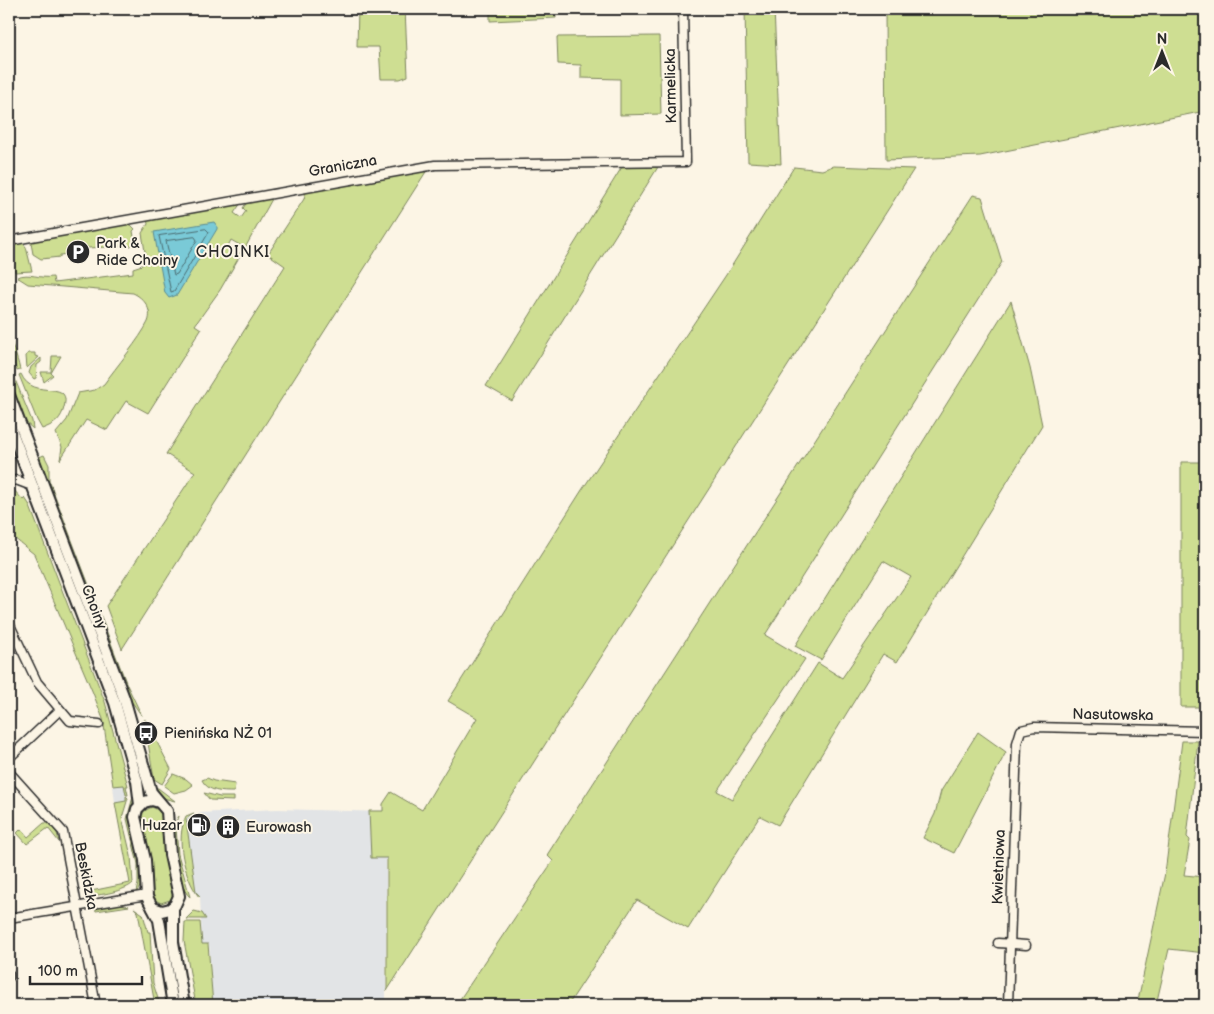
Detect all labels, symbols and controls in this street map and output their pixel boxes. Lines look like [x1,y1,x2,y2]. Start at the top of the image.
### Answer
north arrow [1136,28,1186,78]
text: N [1157,31,1167,48]
street label: Karmelicka [661,48,681,124]
street label: Graniczna [307,151,379,181]
place label: Park & Ride Choiny [96,234,178,270]
parking icon: Park & Ride Choiny [65,239,91,265]
district label: CHOINKI [196,243,270,262]
street label: Choiny [77,582,111,632]
street label: Nasutowska [1072,705,1154,725]
bus stop icon: Pienińska NŻ 01 [133,720,159,746]
place label: Pienińska NŻ 01 [164,724,272,743]
fuel station icon: Huzar [186,812,212,838]
building icon: Eurowash [215,814,241,840]
place label: Huzar [142,816,183,835]
place label: Eurowash [246,818,312,837]
street label: Kwietniowa [988,829,1010,905]
street label: Beskidzka [70,840,102,912]
scale bar [30,954,142,986]
text: 100 m [38,962,78,981]

